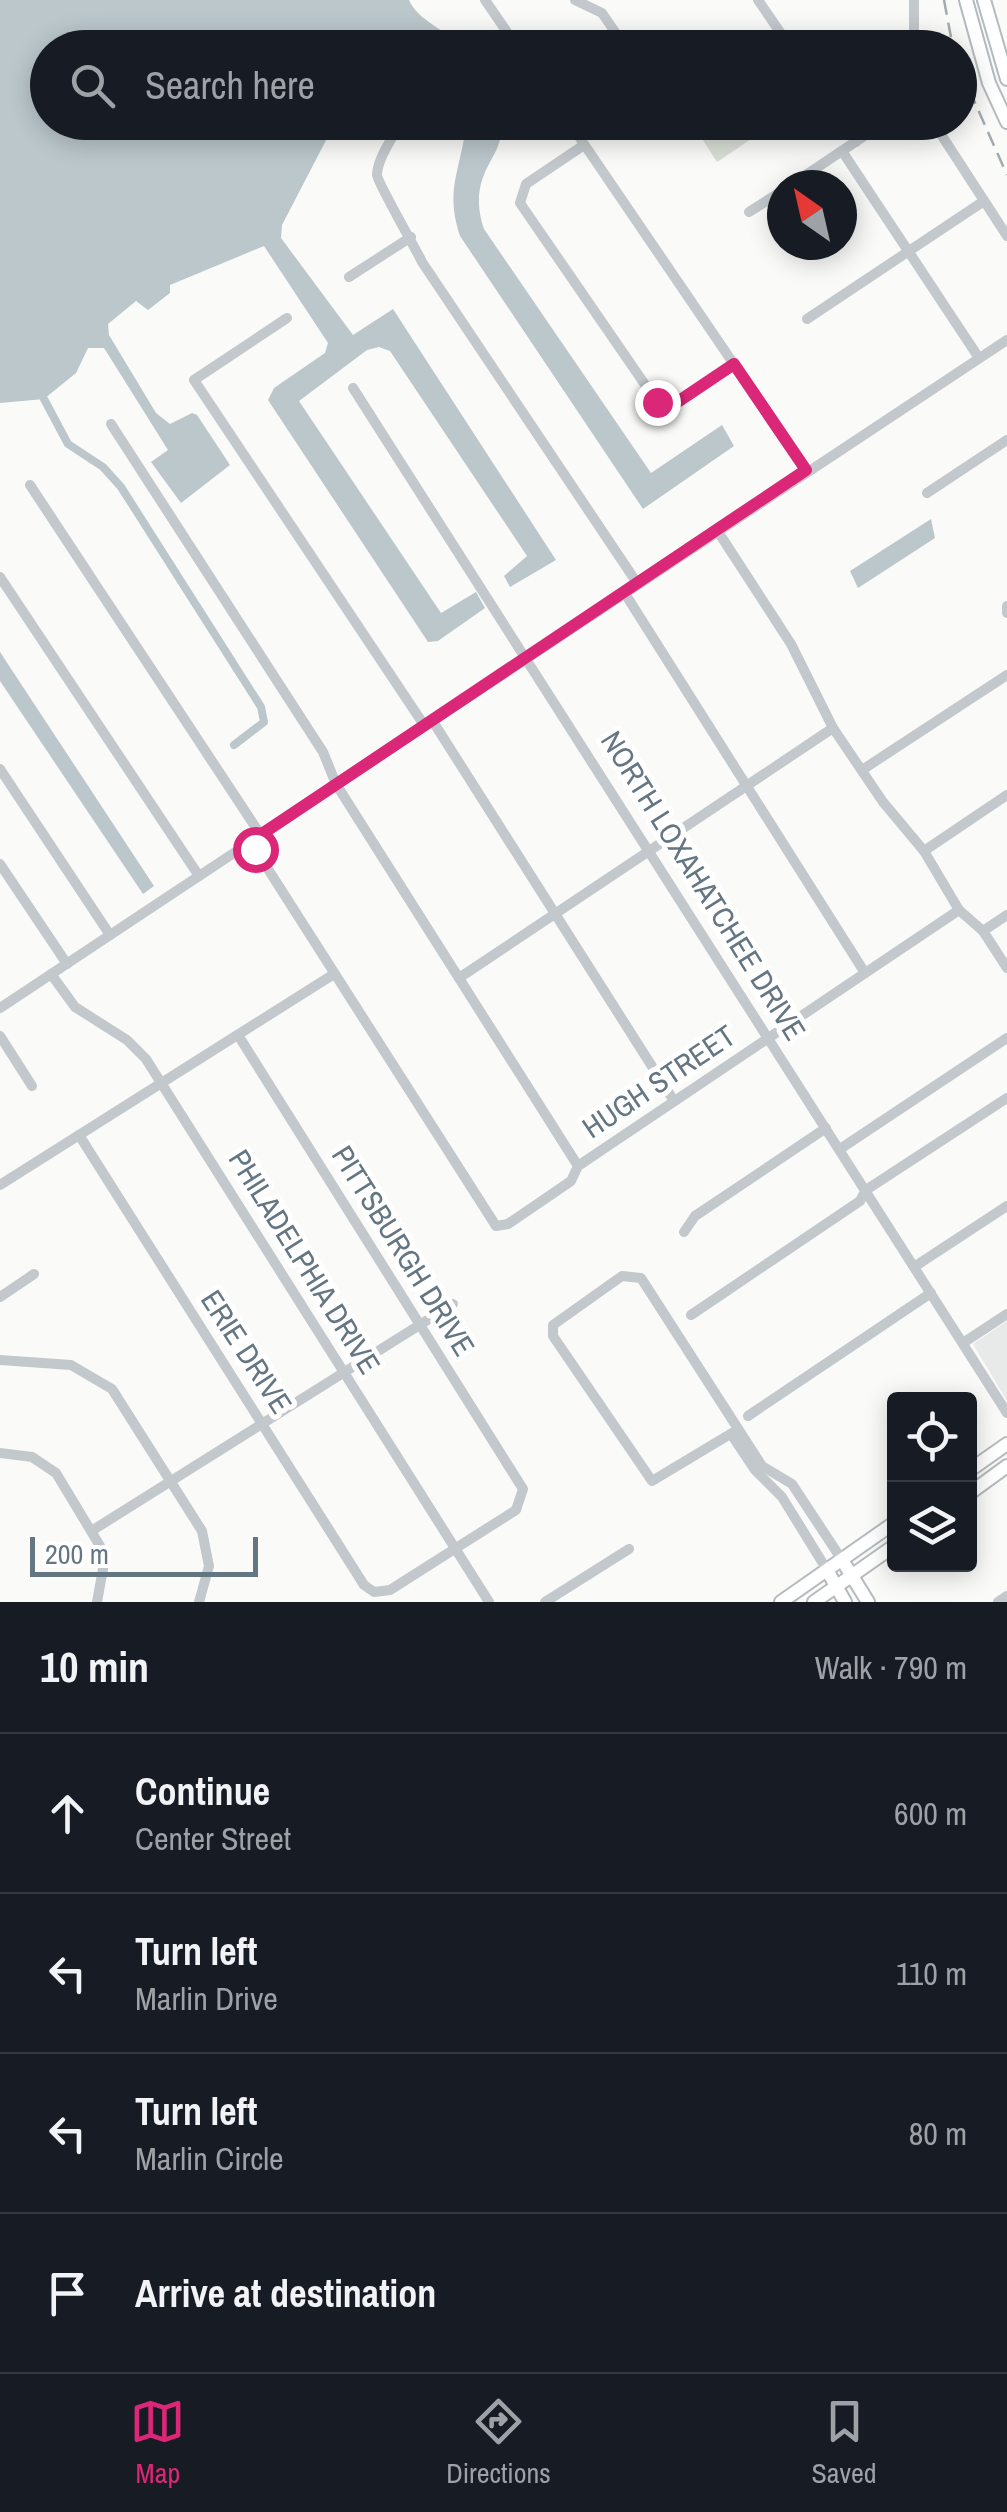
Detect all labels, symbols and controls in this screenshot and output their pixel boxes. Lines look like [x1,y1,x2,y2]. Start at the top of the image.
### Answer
search box [30,30,977,140]
icon: search [65,58,120,113]
text: Search here [145,60,315,111]
north arrow [767,170,857,260]
route end [635,380,681,426]
street label: NORTH LOXAHATCHEE DRIVE [592,723,815,1048]
route start [233,827,279,873]
street label: HUGH STREET [574,1015,743,1147]
street label: PITTSBURGH DRIVE [323,1138,485,1363]
street label: PHILADELPHIA DRIVE [220,1142,390,1381]
street label: ERIE DRIVE [192,1282,302,1421]
map controls [887,1392,977,1572]
button: locate [887,1392,977,1482]
button: layers [887,1482,977,1572]
scale bar [30,1532,258,1576]
text: 200 m [45,1535,109,1573]
text: 10 min [40,1639,149,1695]
text: Walk · 790 m [815,1646,967,1689]
text: Continue [135,1766,270,1817]
icon: ahead [40,1786,95,1841]
text: 600 m [894,1792,967,1835]
text: Center Street [135,1817,291,1860]
text: Turn left [135,1926,257,1977]
icon: left [40,1946,95,2001]
text: 110 m [896,1952,967,1995]
text: Marlin Drive [135,1977,278,2020]
text: Turn left [135,2086,257,2137]
icon: left [40,2106,95,2161]
text: 80 m [909,2112,967,2155]
text: Marlin Circle [135,2137,284,2180]
icon: arrive [40,2266,95,2321]
text: Arrive at destination [135,2268,436,2319]
tab: Map [130,2394,185,2492]
tab: Directions [446,2394,551,2492]
tab: Saved [812,2394,877,2492]

